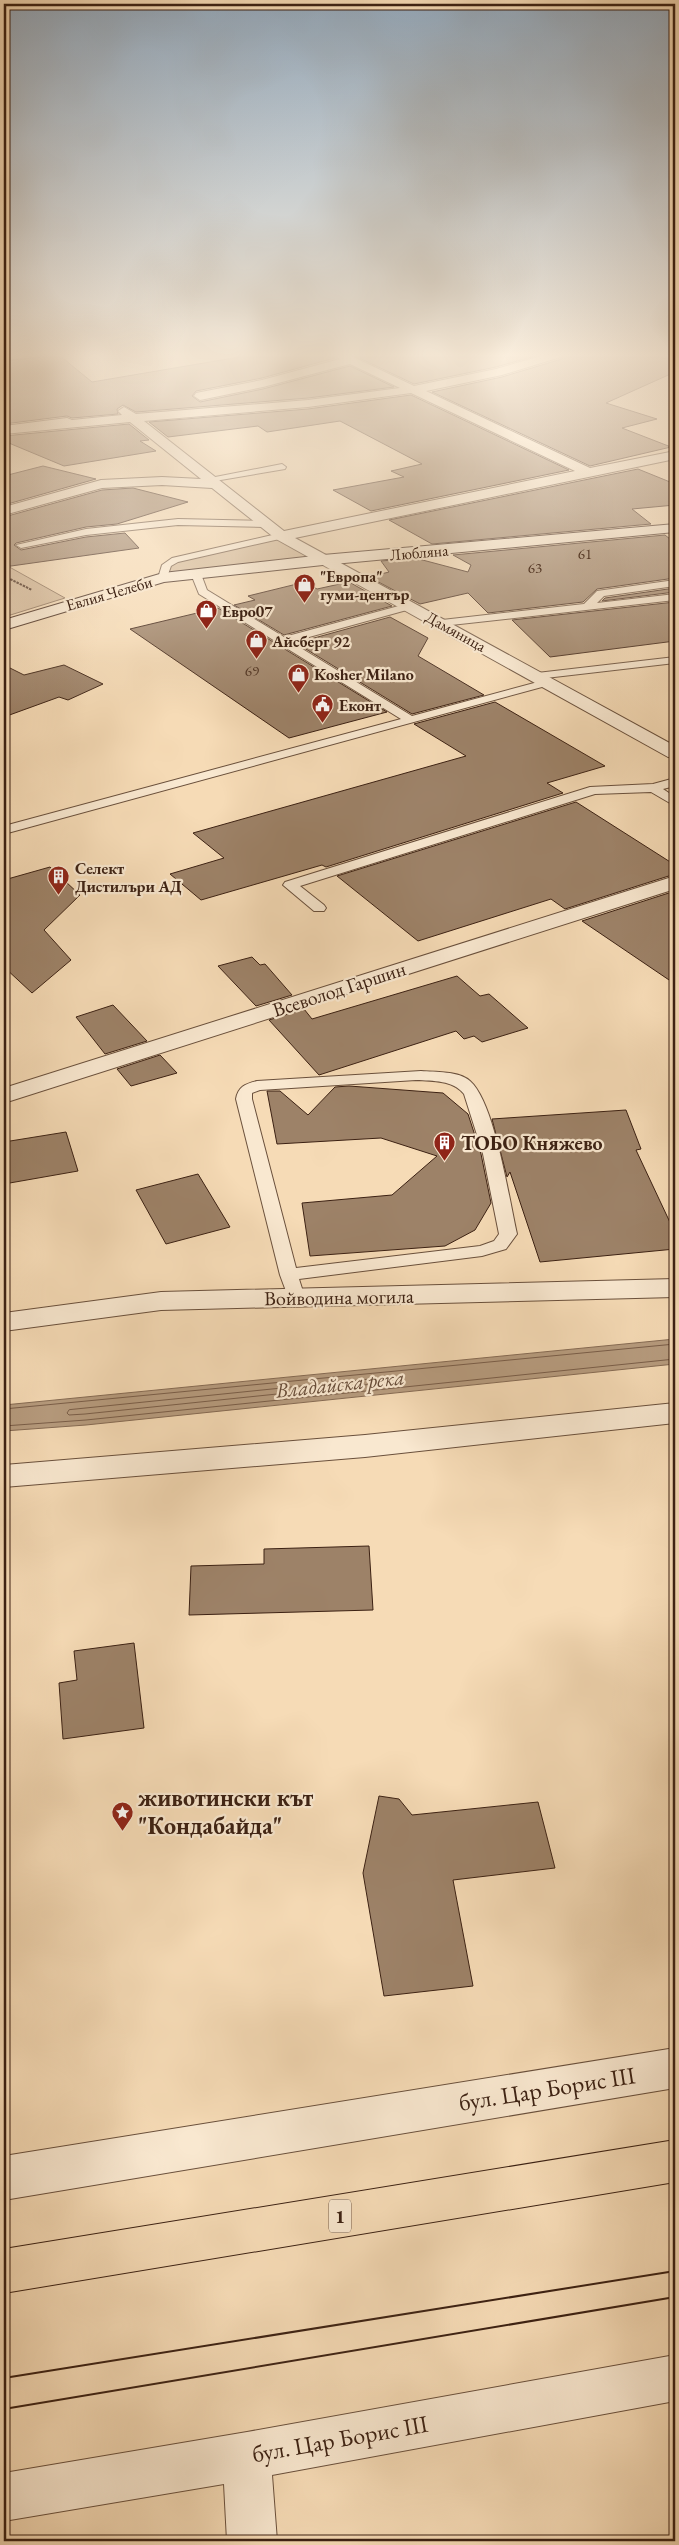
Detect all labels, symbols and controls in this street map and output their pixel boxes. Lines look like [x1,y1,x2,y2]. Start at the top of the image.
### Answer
street label: Любляна [389,539,450,566]
house number: 61 [578,544,592,563]
house number: 63 [528,558,542,577]
place label: "Европа" гуми-център [320,566,409,605]
street label: Евлия Челеби [63,571,155,616]
shop icon: "Европа" гуми-център [292,573,316,604]
shop icon: Евро07 [194,599,218,630]
place label: Евро07 [222,601,273,622]
street label: Дамяница [422,606,490,657]
shop icon: Айсберг 92 [244,629,268,660]
place label: Айсберг 92 [271,631,351,652]
house number: 69 [245,661,259,680]
shop icon: Kosher Milano [286,662,310,693]
place label: Kosher Milano [314,664,414,685]
public building icon: Еконт [311,693,335,724]
place label: Еконт [339,695,382,716]
place label: Селект Дистилъри АД [75,858,182,897]
building icon: Селект Дистилъри АД [47,865,71,896]
street label: Всеволод Гаршин [269,955,409,1023]
place label: ТОБО Княжево [461,1130,603,1156]
building icon: ТОБО Княжево [433,1131,457,1162]
street label: Войводина могила [264,1283,414,1311]
water label: Владайска река [273,1363,406,1404]
place label: животински кът "Кондабайда" [138,1782,313,1841]
place icon: животински кът "Кондабайда" [110,1800,134,1831]
street label: бул. Цар Борис III [457,2059,637,2118]
road number: 1 [329,2200,351,2232]
street label: бул. Цар Борис III [249,2408,430,2469]

